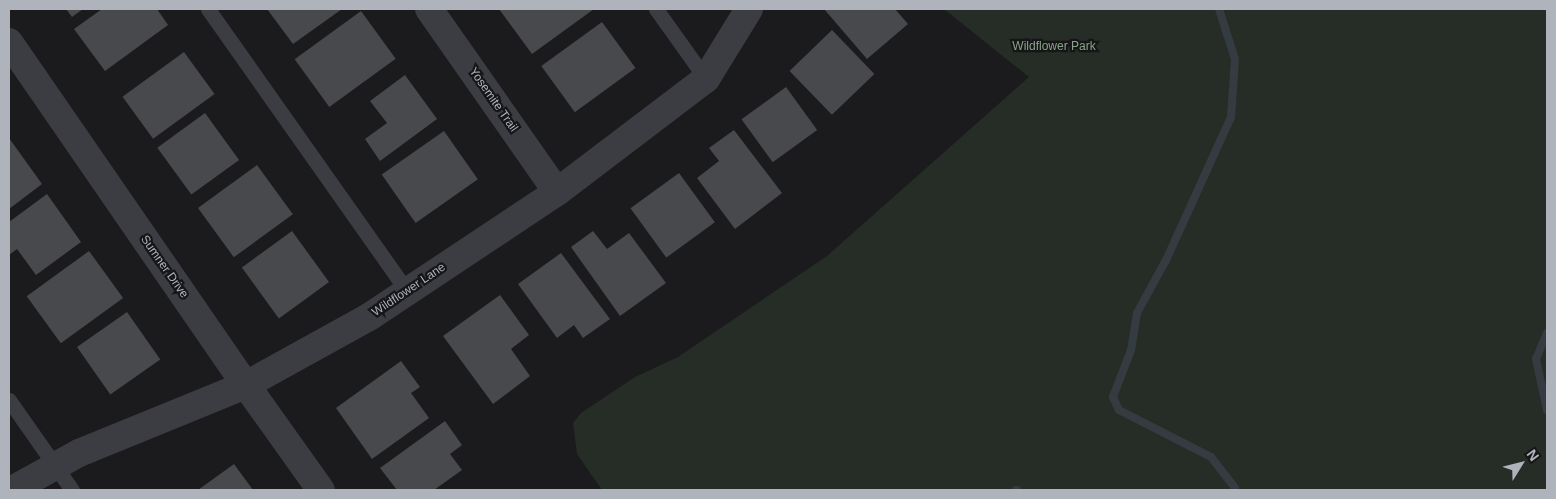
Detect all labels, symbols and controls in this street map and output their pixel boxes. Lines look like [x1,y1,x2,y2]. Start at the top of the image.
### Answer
park label: Wildflower Park [1012,40,1096,54]
street label: Yosemite Trail [466,65,520,135]
street label: Sumner Drive [137,233,191,301]
street label: Wildflower Lane [370,260,448,320]
north arrow [1496,439,1546,489]
text: N [1524,446,1543,464]

